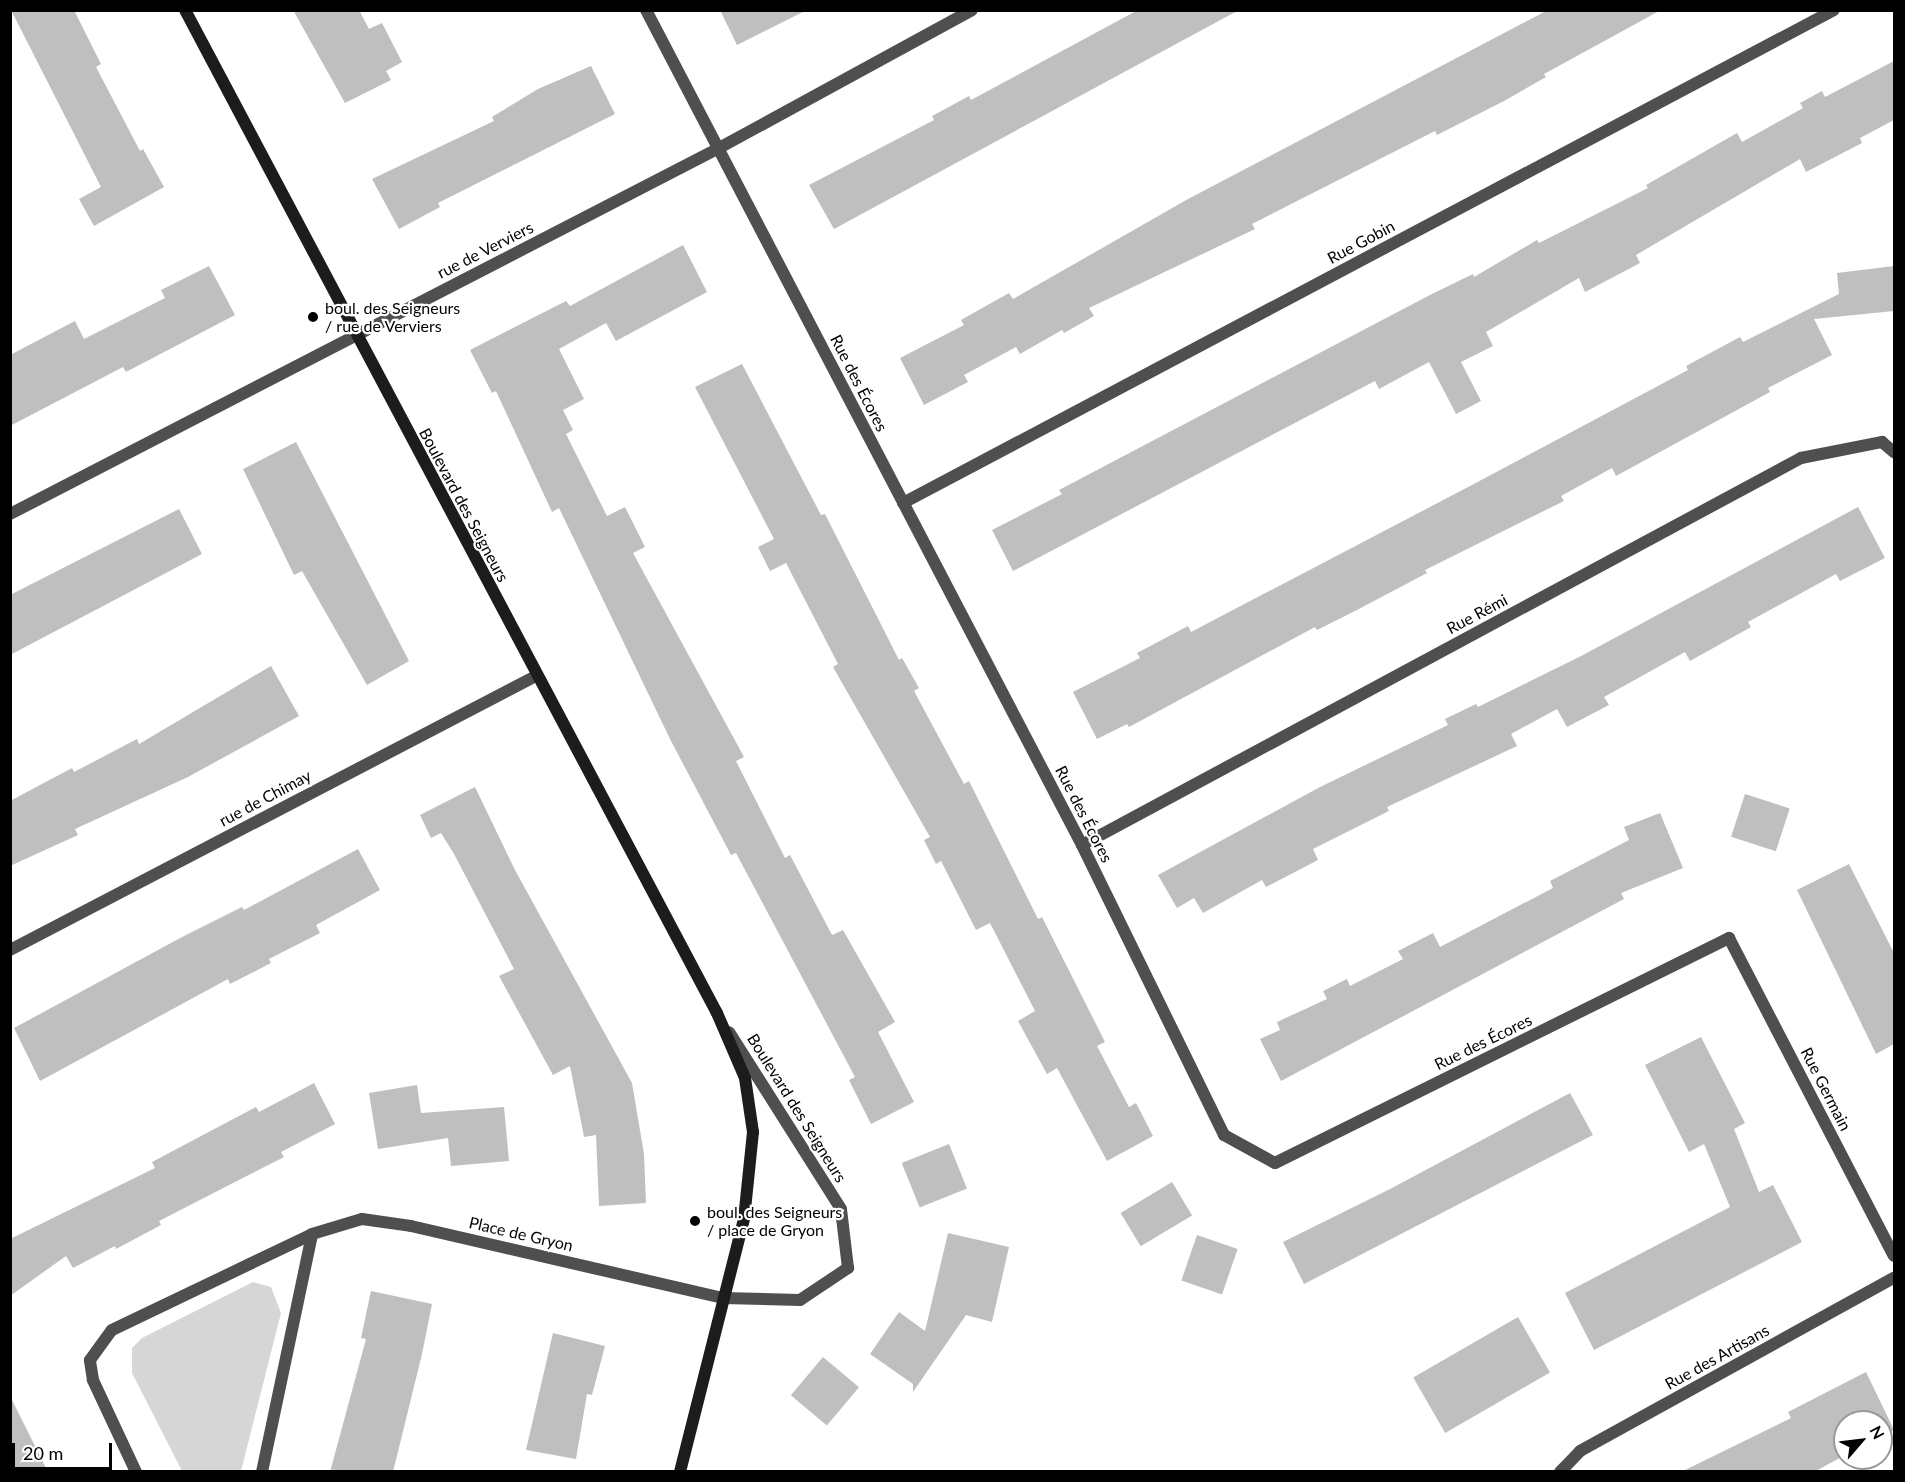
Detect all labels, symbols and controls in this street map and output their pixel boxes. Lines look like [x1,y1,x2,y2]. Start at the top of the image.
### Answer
street label: Rue Gobin [1324,216,1398,268]
street label: rue de Verviers [433,217,537,283]
place label: boul. des Seigneurs / rue de Verviers [325,298,460,336]
marker: boul. des Seigneurs / rue de Verviers [306,310,320,324]
street label: Rue des Écores [826,331,892,435]
street label: Boulevard des Seigneurs [415,425,513,585]
street label: Rue Rémi [1443,590,1511,638]
street label: Rue des Écores [1051,762,1117,866]
street label: rue de Chimay [216,766,314,830]
street label: Rue des Écores [1431,1010,1535,1074]
street label: Boulevard des Seigneurs [743,1030,851,1186]
street label: Rue Germain [1797,1044,1855,1134]
place label: boul. des Seigneurs / place de Gryon [707,1202,842,1240]
street label: Place de Gryon [467,1213,575,1255]
marker: boul. des Seigneurs / place de Gryon [688,1214,702,1228]
street label: Rue des Artisans [1661,1320,1773,1394]
north arrow [1833,1410,1893,1470]
text: N [1866,1422,1889,1442]
scale bar [15,1431,116,1469]
text: 20 m [23,1442,63,1464]

